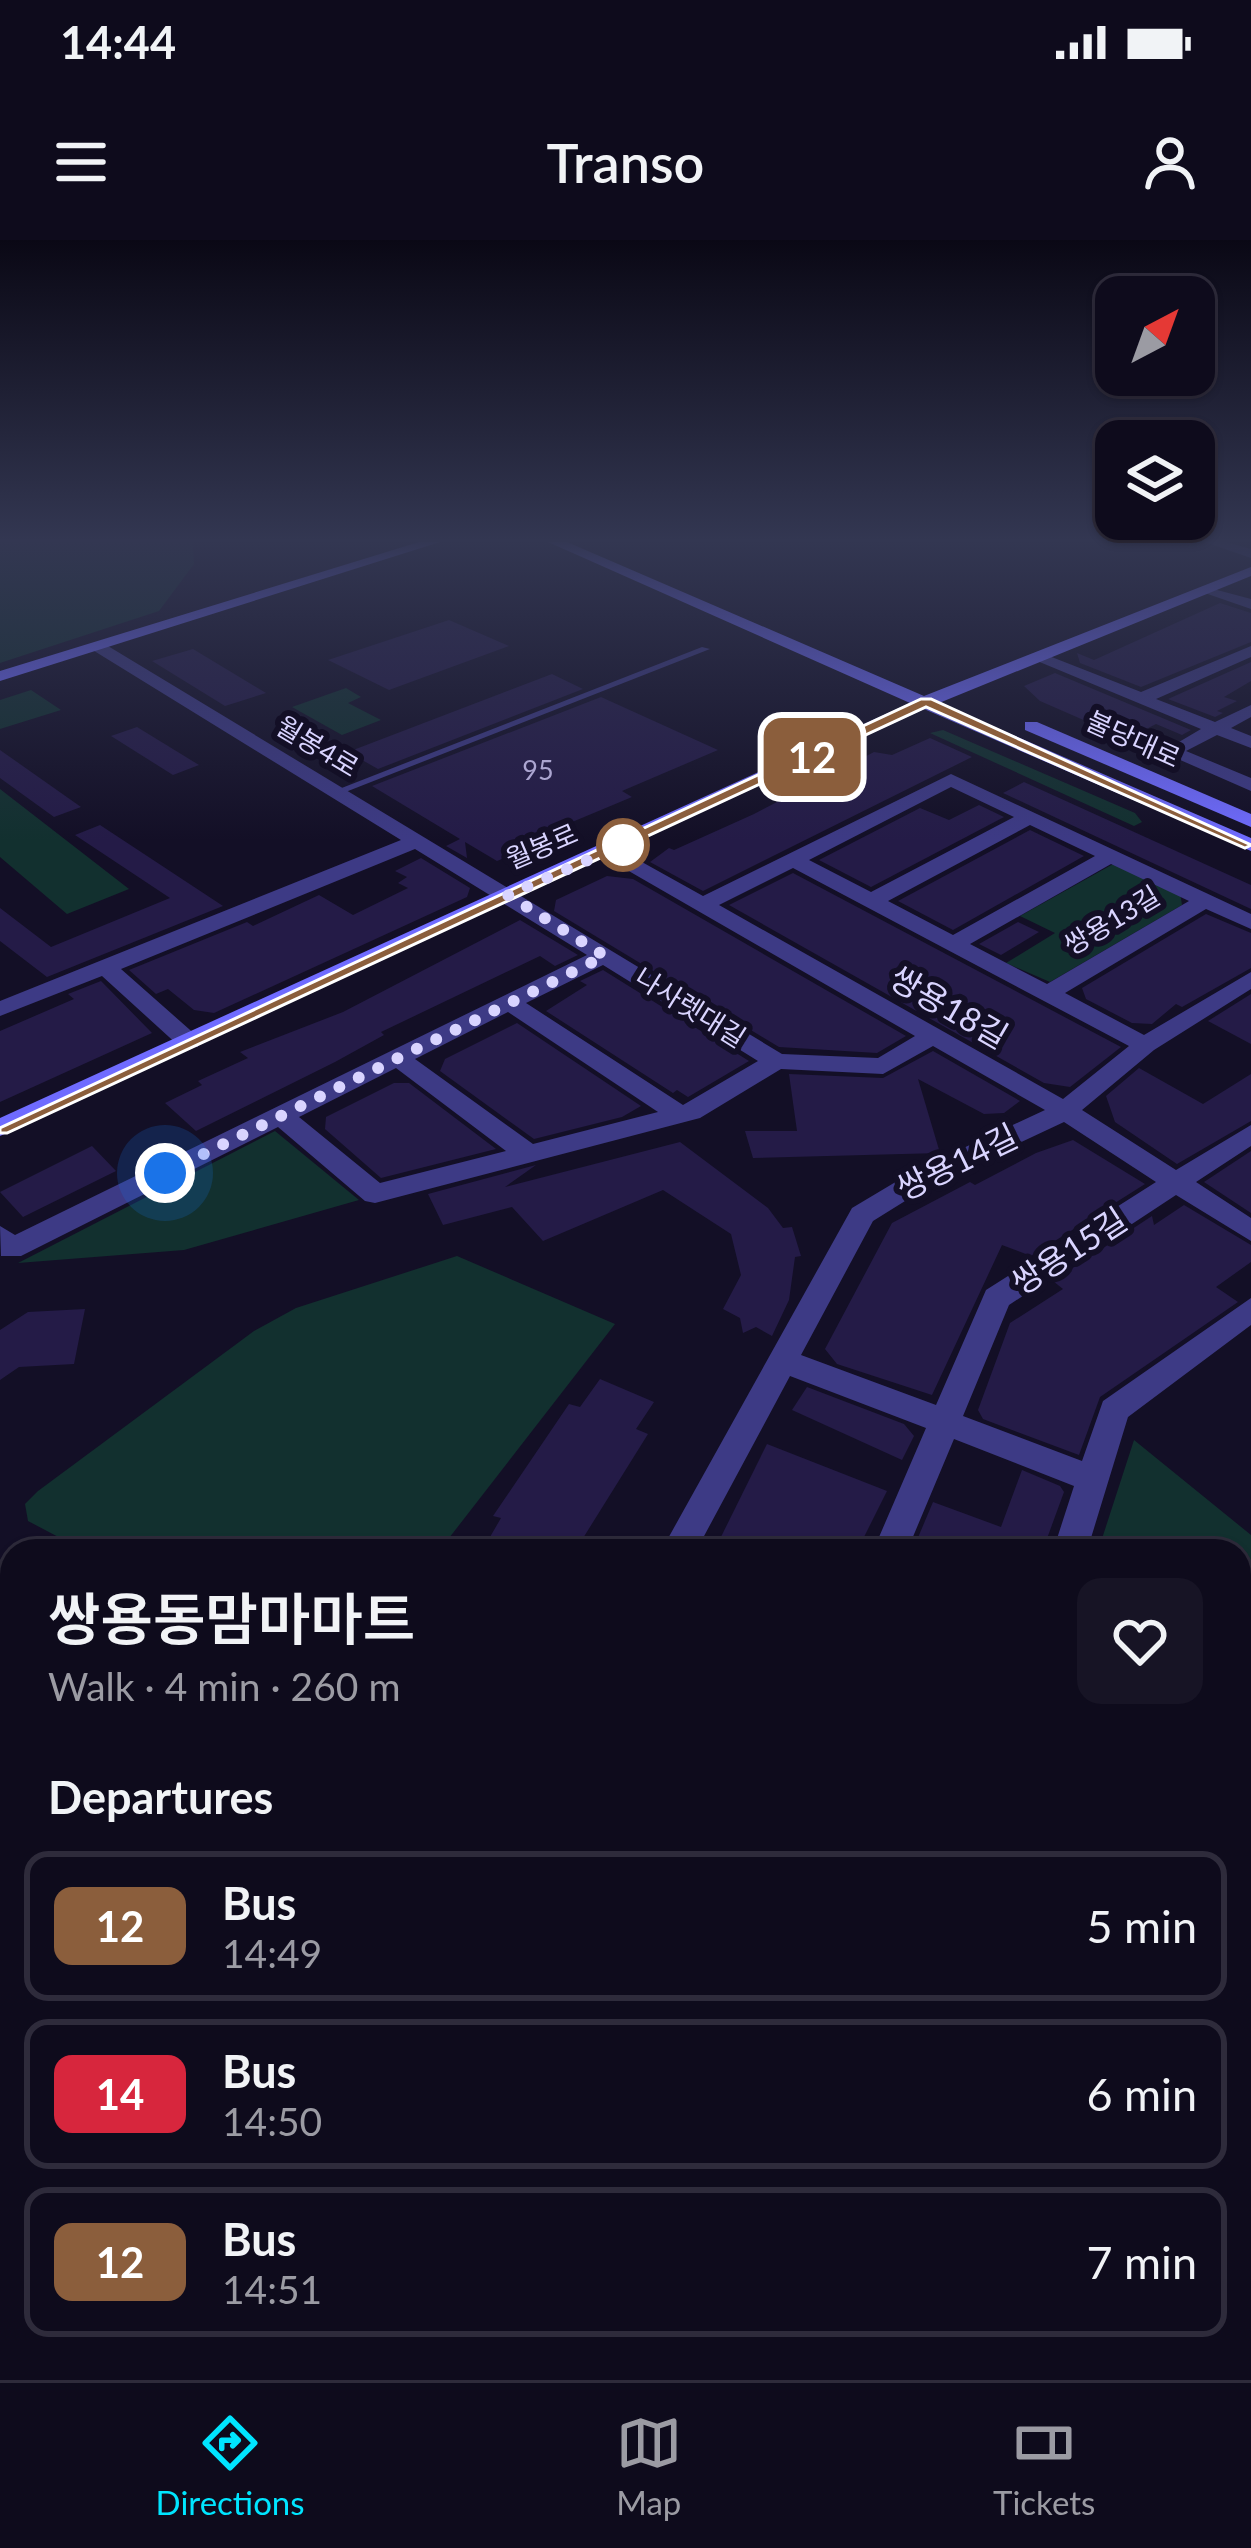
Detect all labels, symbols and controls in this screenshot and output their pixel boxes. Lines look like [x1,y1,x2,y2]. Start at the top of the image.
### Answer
text: 14:44 [60,15,176,69]
icon: menu [48,129,114,195]
icon: person [1137,129,1203,195]
text: Transo [547,130,704,195]
north arrow [1095,276,1215,396]
map controls [1095,276,1215,540]
button: layers [1095,420,1215,540]
street label: 불당대로 [1082,703,1186,774]
street label: 월봉4로 [271,708,365,783]
line badge: 12 [758,718,866,796]
text: 12 [788,732,836,782]
house number: 95 [522,753,554,786]
street label: 월봉로 [501,816,582,875]
unlabelled marker [598,820,648,870]
street label: 쌍용13길 [1057,878,1165,961]
street label: 쌍용18길 [883,956,1016,1056]
street label: 나사렛대길 [629,960,752,1054]
street label: 쌍용14길 [890,1115,1023,1207]
your location [135,1143,195,1203]
street label: 쌍용15길 [1003,1198,1134,1302]
button: heart [1077,1578,1203,1704]
text: 쌍용동맘마마트 [48,1584,415,1652]
text: Walk · 4 min · 260 m [48,1663,401,1709]
text: Departures [48,1770,273,1824]
text: Bus [222,1876,296,1930]
text: 5 min [1086,1899,1197,1953]
text: 12 [96,1901,144,1951]
text: 14:49 [222,1930,322,1976]
text: Bus [222,2044,296,2098]
text: 6 min [1086,2067,1197,2121]
text: 14 [96,2069,144,2119]
text: 14:50 [222,2098,322,2144]
text: Bus [222,2212,296,2266]
text: 7 min [1086,2235,1197,2289]
text: 12 [96,2237,144,2287]
text: 14:51 [222,2266,322,2312]
tab: Directions [156,2410,305,2522]
tab: Map [616,2410,682,2522]
tab: Tickets [993,2410,1095,2522]

